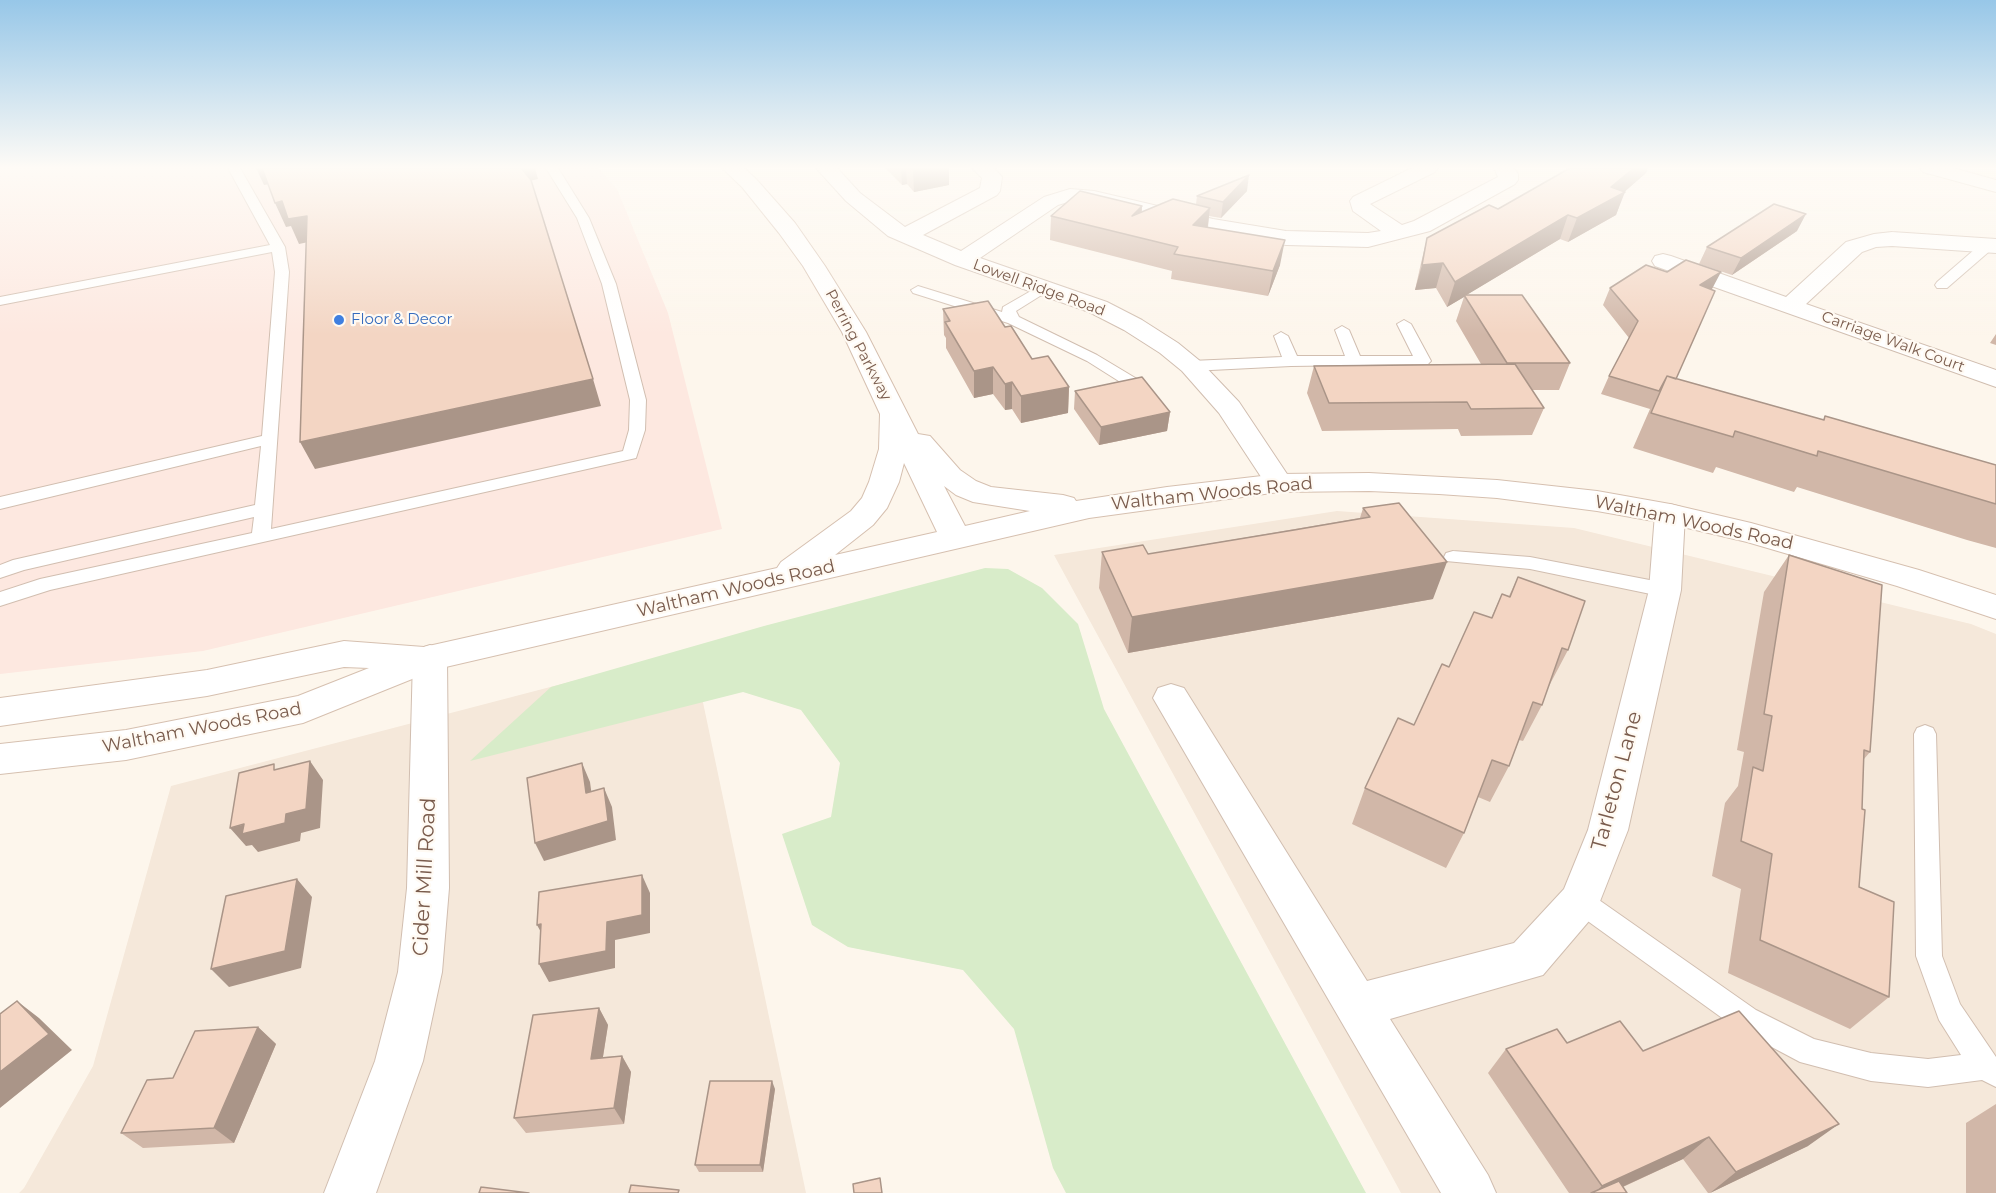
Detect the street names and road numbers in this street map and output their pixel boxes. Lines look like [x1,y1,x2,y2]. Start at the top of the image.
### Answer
street label: Lowell Ridge Road [970,256,1108,320]
street label: Perring Parkway [821,286,895,404]
street label: Carriage Walk Court [1819,308,1967,376]
street label: Waltham Woods Road [1110,473,1314,515]
street label: Waltham Woods Road [1593,491,1795,555]
street label: Waltham Woods Road [635,556,837,622]
street label: Waltham Woods Road [101,698,303,758]
street label: Tarleton Lane [1586,709,1648,853]
street label: Cider Mill Road [408,797,442,957]

